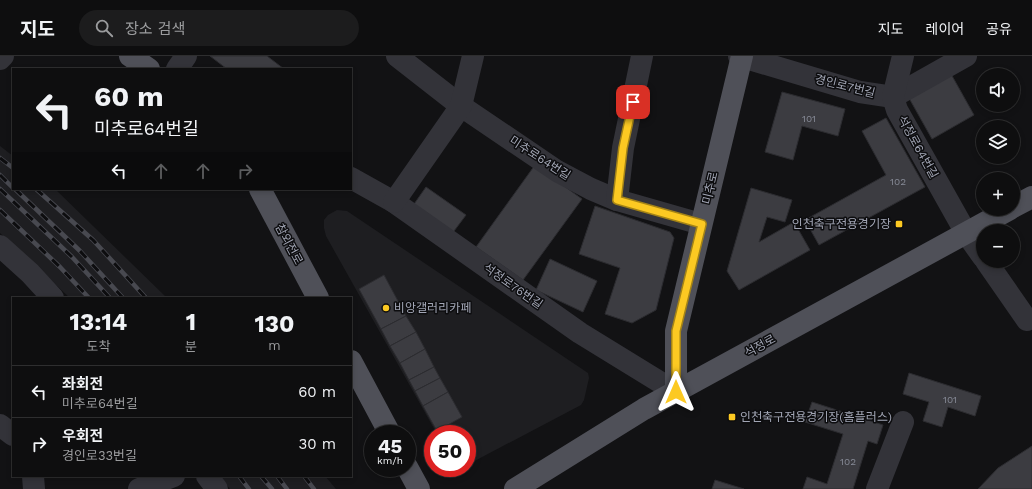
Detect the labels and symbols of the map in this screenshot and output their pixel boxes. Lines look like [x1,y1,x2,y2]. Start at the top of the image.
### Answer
street label: 경인로7번길 [813,72,877,100]
pin [616,85,650,119]
house number: 101 [802,113,816,124]
street label: 석정로64번길 [895,113,941,181]
street label: 미추로64번길 [507,133,573,183]
street label: 미추로 [699,170,721,206]
house number: 102 [890,176,906,187]
place label: 인천축구전용경기장 [792,217,891,231]
marker: 인천축구전용경기장 [894,219,904,229]
street label: 참외전로 [272,221,306,267]
street label: 석정로76번길 [481,260,545,312]
place label: 비앙갤러리카페 [394,301,471,315]
marker: 비앙갤러리카페 [381,303,391,313]
street label: 석정로 [742,332,778,360]
position arrow [655,371,697,413]
house number: 101 [943,394,957,405]
place label: 인천축구전용경기장(홈플러스) [740,410,892,424]
marker: 인천축구전용경기장(홈플러스) [727,412,737,422]
speed limit sign: 50 [424,425,476,477]
house number: 102 [840,456,856,467]

